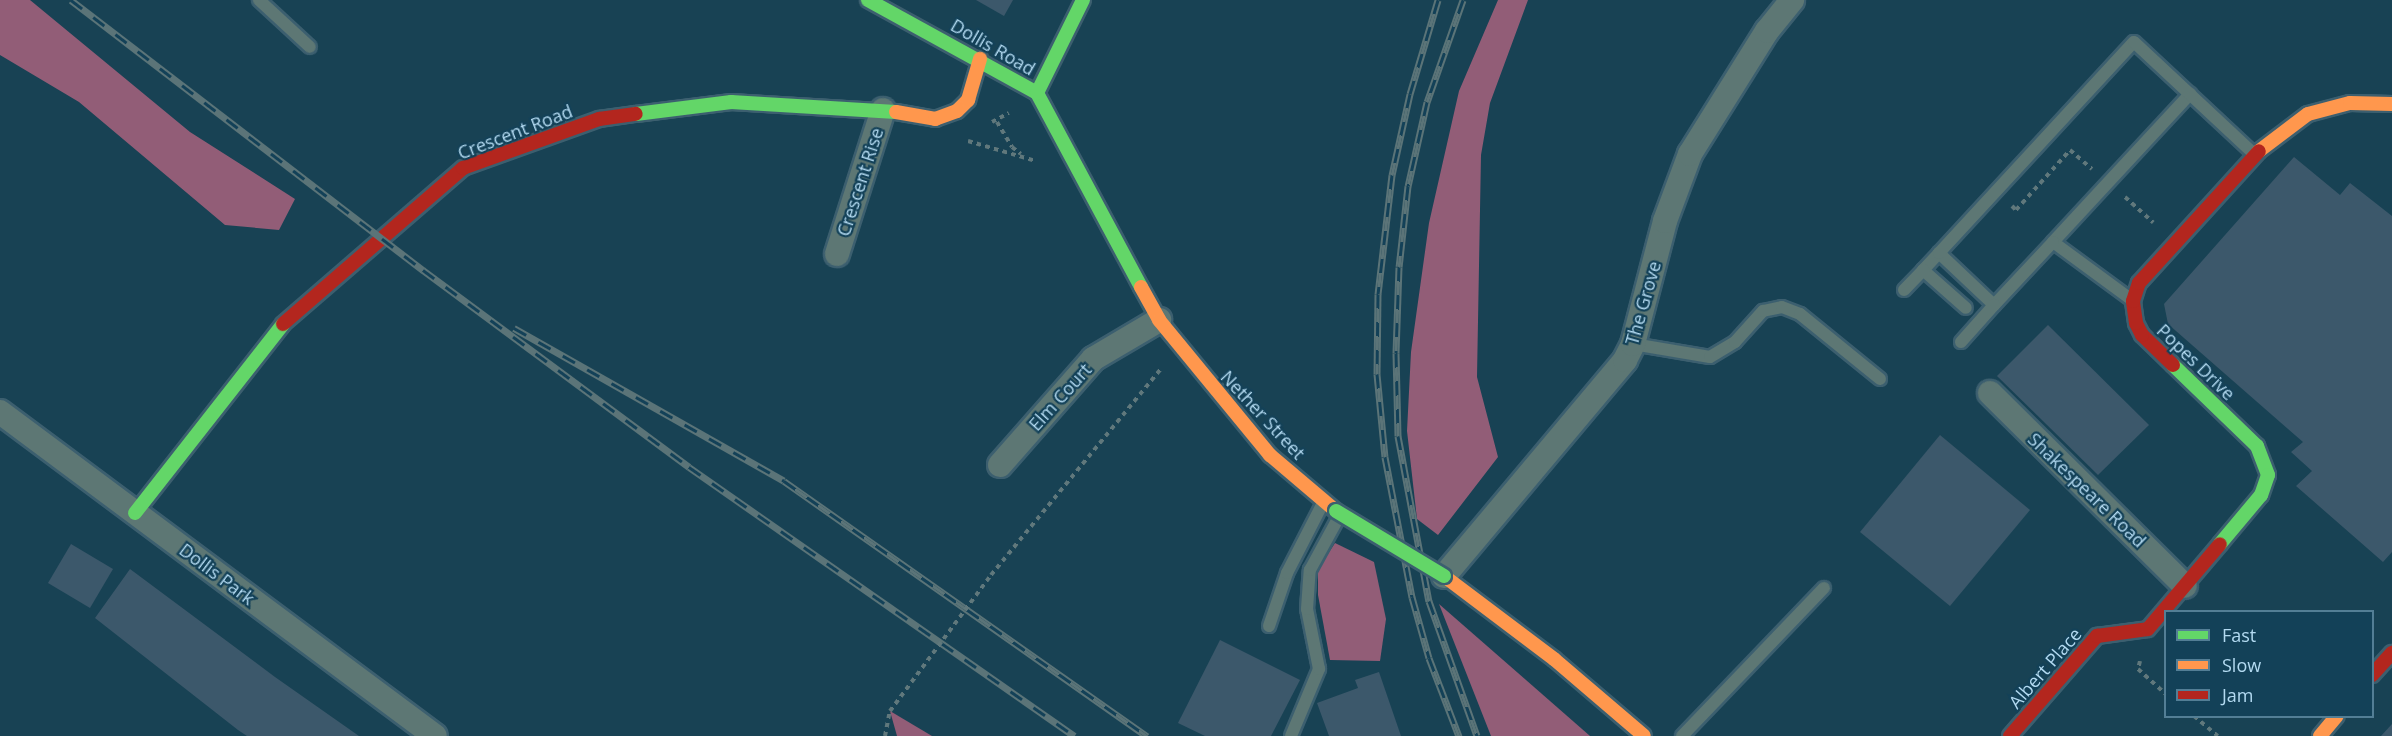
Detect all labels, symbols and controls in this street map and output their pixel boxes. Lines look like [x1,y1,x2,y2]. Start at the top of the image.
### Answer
street label: Dollis Road [947,14,1039,80]
street label: Crescent Road [455,100,575,164]
street label: Crescent Rise [832,125,888,239]
street label: The Grove [1621,259,1665,347]
street label: Popes Drive [2152,319,2240,405]
street label: Elm Court [1024,359,1096,435]
street label: Nether Street [1216,366,1310,464]
street label: Shakespeare Road [2024,428,2150,552]
street label: Dollis Park [175,539,259,609]
legend [2164,610,2374,718]
street label: Albert Place [2004,623,2086,713]
text: Fast [2222,623,2256,647]
text: Slow [2222,653,2261,677]
text: Jam [2222,683,2254,707]

